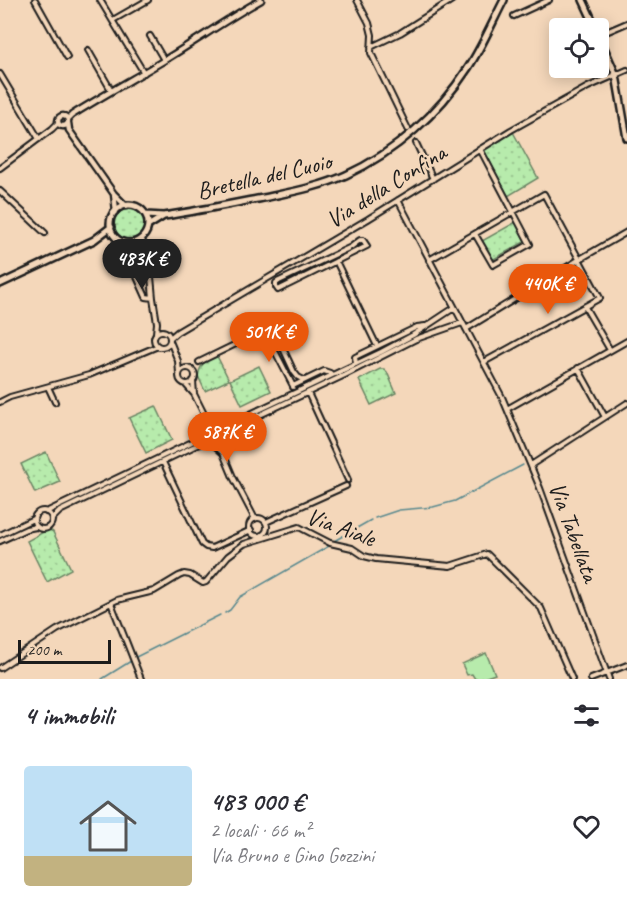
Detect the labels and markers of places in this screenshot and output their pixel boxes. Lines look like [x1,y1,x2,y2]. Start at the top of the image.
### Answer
pin: 483K € [93,239,191,290]
pin: 440K € [499,264,597,315]
pin: 501K € [220,312,318,363]
pin: 587K € [178,412,276,463]

